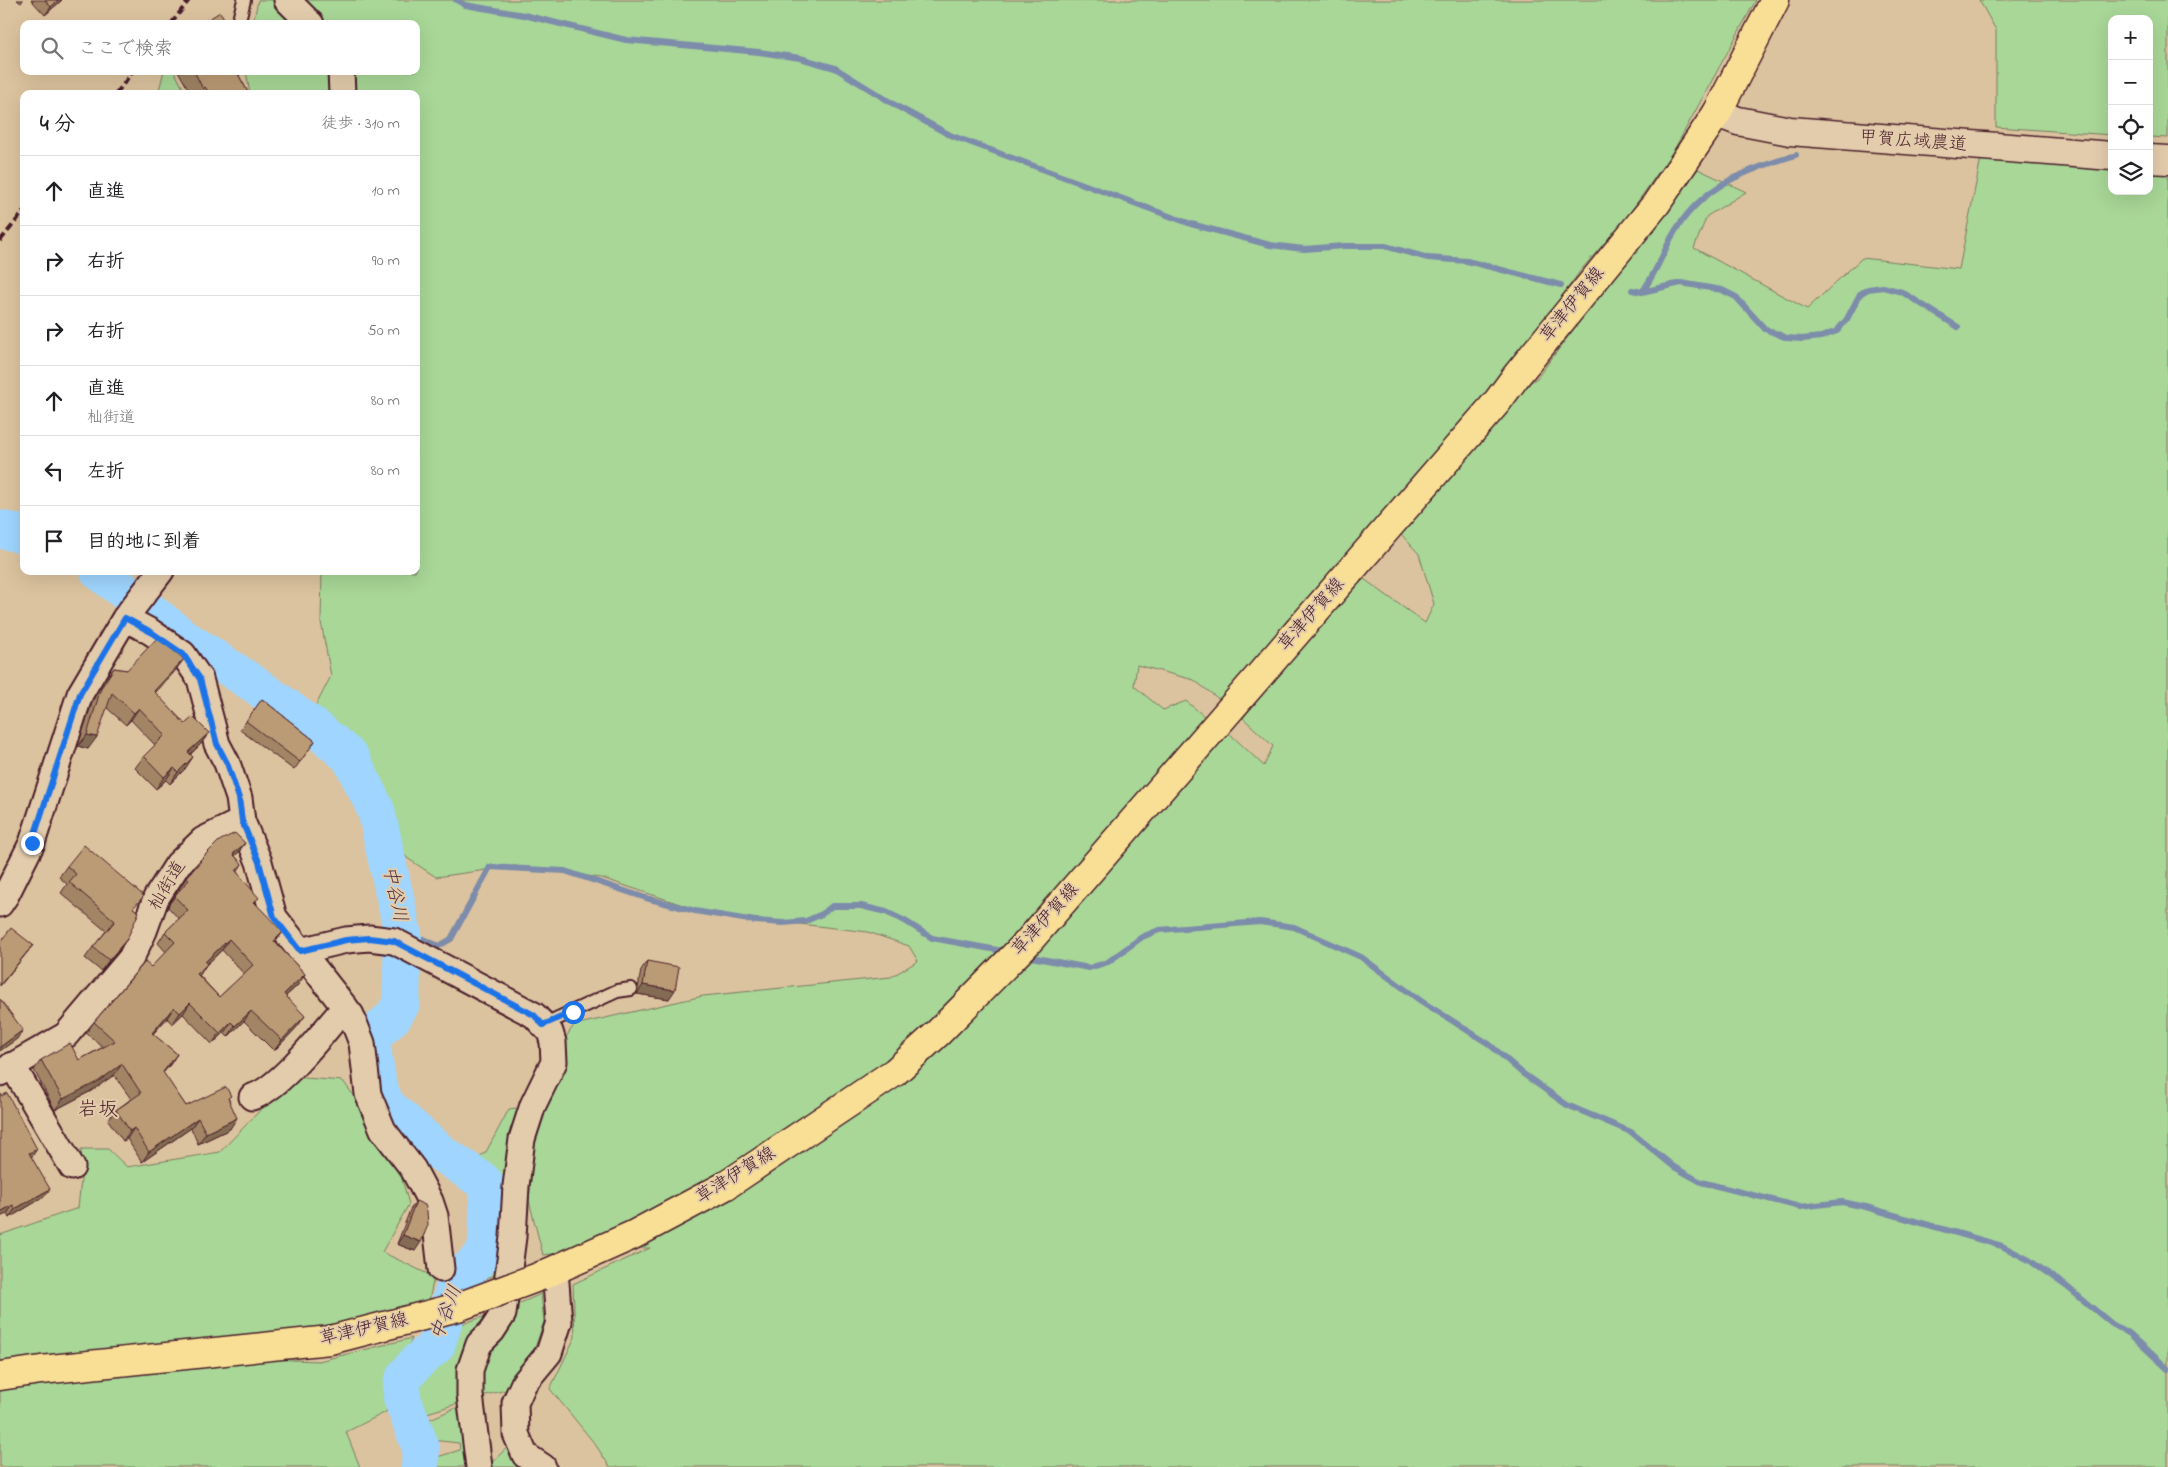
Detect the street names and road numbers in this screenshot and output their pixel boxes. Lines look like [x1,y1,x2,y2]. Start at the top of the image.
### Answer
street label: 甲賀広域農道 [1858,125,1968,159]
street label: 草津伊賀線 [1535,262,1611,348]
street label: 草津伊賀線 [1273,573,1351,657]
street label: 杣街道 [143,856,193,916]
street label: 草津伊賀線 [1006,878,1086,962]
street label: 草津伊賀線 [691,1141,781,1211]
street label: 草津伊賀線 [317,1307,411,1353]

